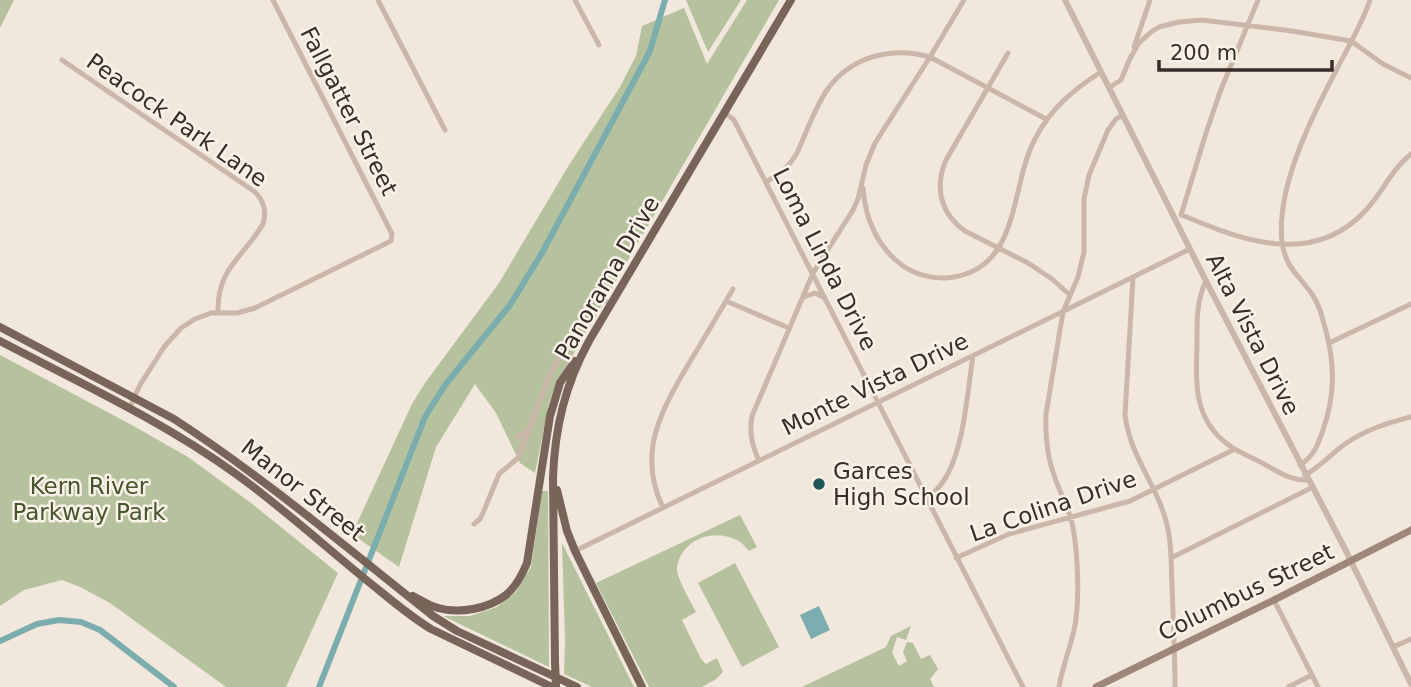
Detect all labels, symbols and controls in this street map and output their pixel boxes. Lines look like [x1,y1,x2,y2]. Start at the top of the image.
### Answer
street label: Fallgatter Street [295,22,403,200]
scale bar [1159,28,1332,72]
text: 200 m [1170,41,1237,65]
street label: Peacock Park Lane [82,48,272,192]
street label: Loma Linda Drive [768,163,882,355]
street label: Panorama Drive [550,192,664,364]
street label: Alta Vista Drive [1201,249,1305,419]
street label: Monte Vista Drive [777,328,973,440]
street label: Manor Street [236,434,370,546]
place label: Garces High School [833,458,970,510]
street label: La Colina Drive [966,465,1140,547]
park label: Kern River Parkway Park [12,473,166,525]
marker: Garces High School [811,476,827,492]
street label: Columbus Street [1154,538,1338,646]

